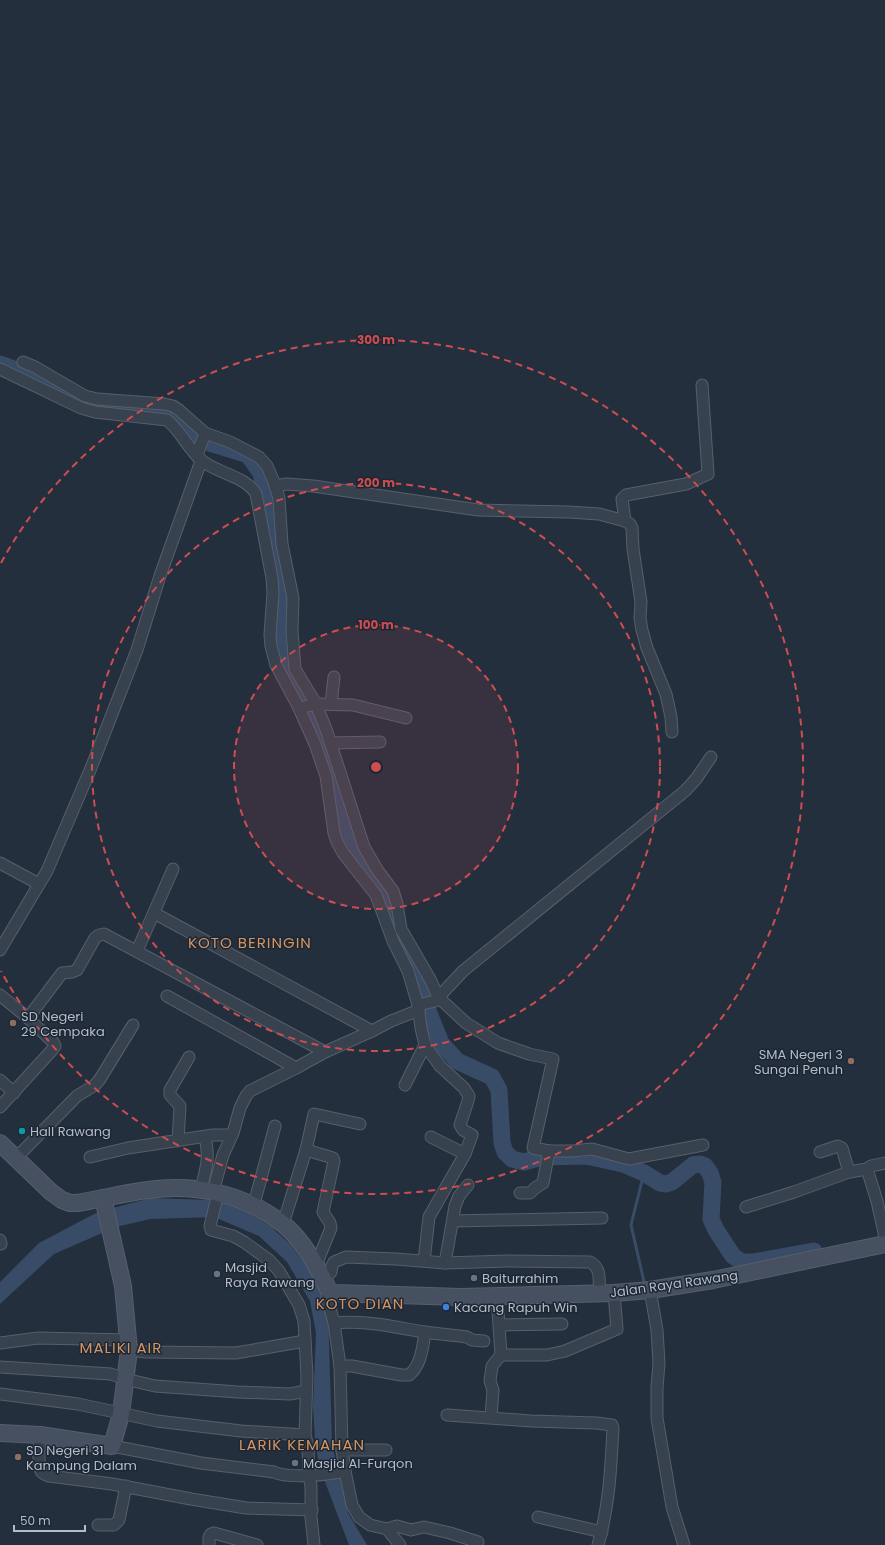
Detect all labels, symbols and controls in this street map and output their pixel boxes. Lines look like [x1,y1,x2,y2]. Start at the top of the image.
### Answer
text: 300 m [357,331,395,348]
text: 200 m [357,474,395,491]
text: 100 m [358,616,394,633]
centre of rings [369,760,383,774]
district label: KOTO BERINGIN [188,932,312,953]
place label: SD Negeri 29 Cempaka [21,1007,105,1041]
marker: SD Negeri 29 Cempaka [8,1018,18,1028]
place label: SMA Negeri 3 Sungai Penuh [754,1045,843,1079]
marker: SMA Negeri 3 Sungai Penuh [846,1056,856,1066]
place label: Hall Rawang [30,1122,111,1141]
marker: Hall Rawang [17,1126,27,1136]
place label: Masjid Raya Rawang [225,1258,315,1292]
street label: Jalan Raya Rawang [609,1266,739,1302]
marker: Masjid Raya Rawang [212,1269,222,1279]
place label: Baiturrahim [482,1269,558,1288]
marker: Baiturrahim [469,1273,479,1283]
district label: KOTO DIAN [316,1293,404,1314]
place label: Kacang Rapuh Win [454,1298,578,1317]
marker: Kacang Rapuh Win [441,1302,451,1312]
district label: MALIKI AIR [80,1337,162,1358]
district label: LARIK KEMAHAN [239,1434,365,1455]
place label: SD Negeri 31 Kampung Dalam [26,1441,137,1475]
marker: SD Negeri 31 Kampung Dalam [13,1452,23,1462]
place label: Masjid Al-Furqon [303,1454,413,1473]
marker: Masjid Al-Furqon [290,1458,300,1468]
scale bar [14,1507,85,1533]
text: 50 m [20,1512,51,1529]

